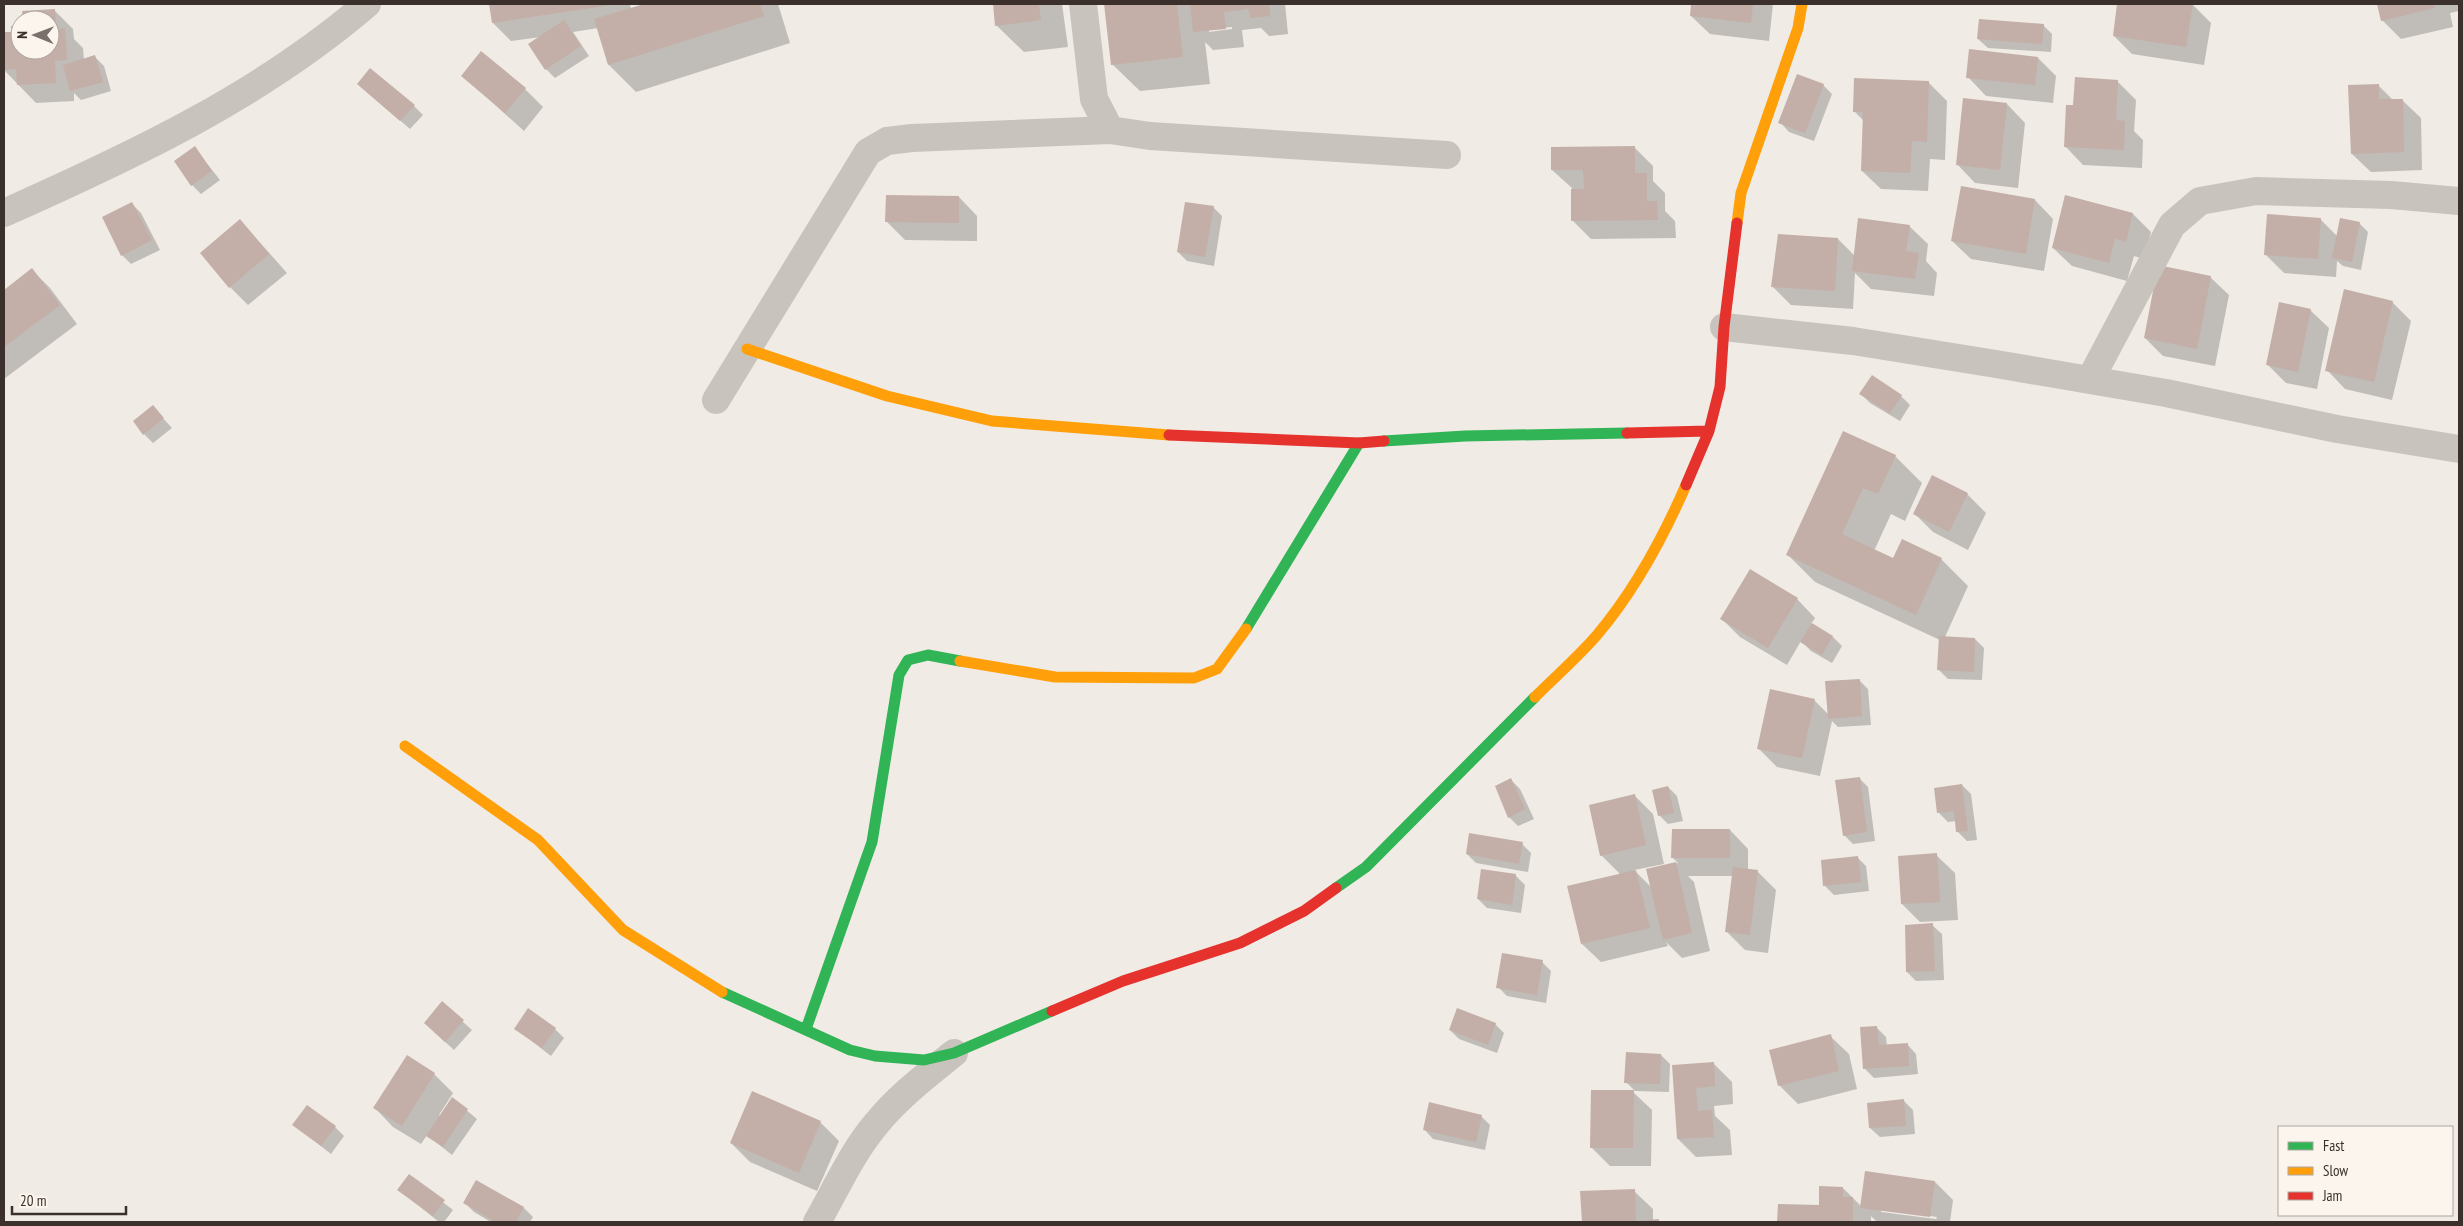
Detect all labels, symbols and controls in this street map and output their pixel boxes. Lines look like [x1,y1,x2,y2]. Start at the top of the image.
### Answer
north arrow [10,10,60,60]
text: N [13,31,31,39]
legend [2278,1126,2453,1216]
text: Fast [2323,1136,2344,1155]
text: Slow [2323,1161,2348,1180]
scale bar [12,1184,126,1216]
text: Jam [2322,1186,2342,1205]
text: 20 m [20,1191,46,1210]

